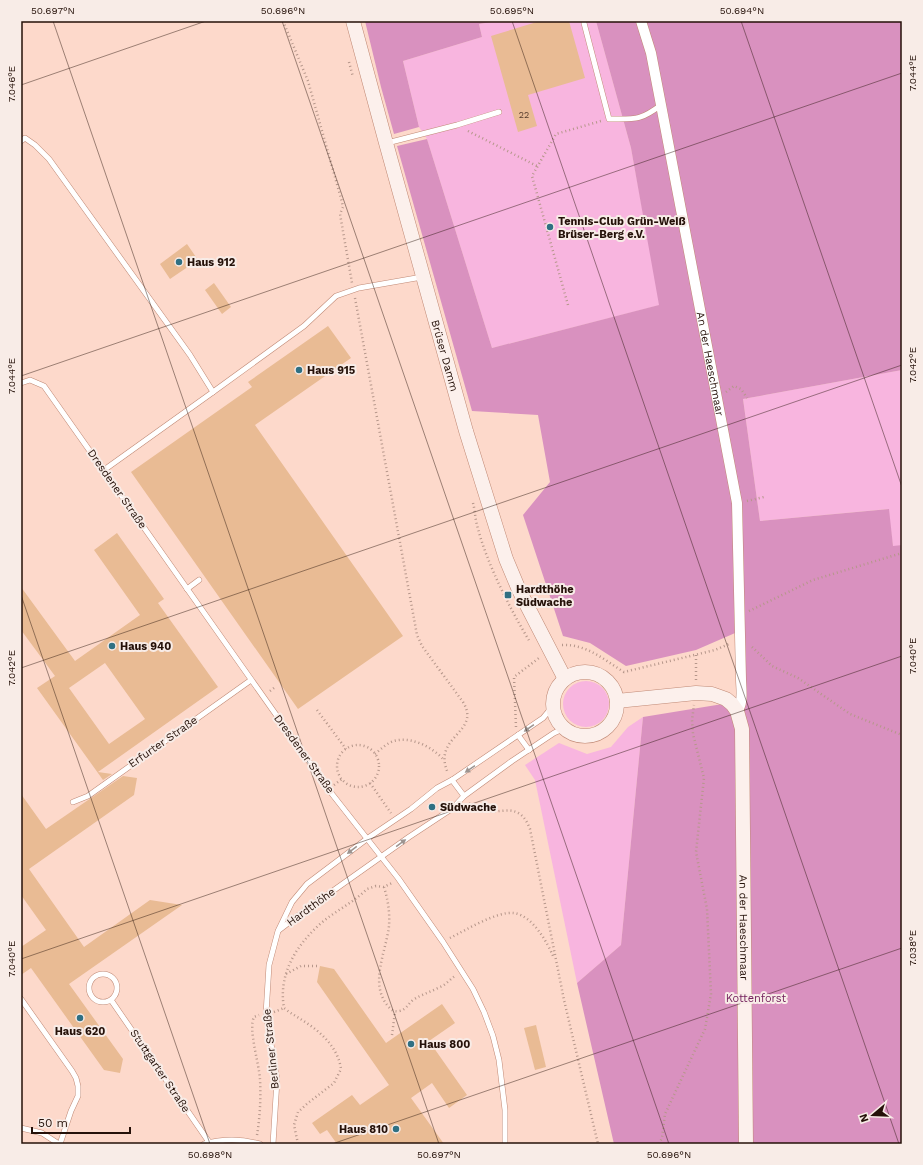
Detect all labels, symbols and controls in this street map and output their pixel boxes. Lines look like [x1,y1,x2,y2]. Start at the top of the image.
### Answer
text: 50.697°N [31,5,75,16]
text: 50.696°N [261,5,305,16]
text: 50.695°N [490,5,534,16]
text: 50.694°N [720,5,764,16]
text: 7.044°E [907,55,918,91]
text: 7.046°E [6,66,17,102]
house number: 22 [519,110,529,120]
place label: Tennis-Club Grün-Weiß Brüser-Berg e.V. [558,215,686,241]
marker: Tennis-Club Grün-Weiß Brüser-Berg e.V. [545,222,555,232]
place label: Haus 912 [187,256,236,269]
marker: Haus 912 [174,257,184,267]
street label: An der Haeschmaar [694,311,727,418]
street label: Brüser Damm [429,318,461,393]
text: 7.042°E [907,347,918,383]
text: 7.044°E [6,358,17,394]
place label: Haus 915 [307,364,355,377]
marker: Haus 915 [294,365,304,375]
street label: Dresdener Straße [85,447,149,531]
place label: Hardthöhe Südwache [516,583,574,609]
marker: Hardthöhe Südwache [503,590,513,600]
text: 7.040°E [907,638,918,674]
place label: Haus 940 [120,640,171,653]
marker: Haus 940 [107,641,117,651]
text: 7.042°E [6,650,17,686]
street label: Dresdener Straße [271,712,337,796]
street label: Erfurter Straße [126,713,200,771]
one-way arrow [524,724,534,732]
one-way arrow [464,765,475,773]
place label: Südwache [440,801,496,814]
marker: Südwache [427,802,437,812]
one-way arrow [396,839,406,847]
one-way arrow [346,846,357,854]
street label: An der Haeschmaar [737,875,751,981]
street label: Hardthöhe [284,885,338,929]
text: 7.038°E [907,930,918,966]
text: 7.040°E [6,941,17,977]
park label: Kottenforst [726,992,787,1005]
street label: Berliner Straße [260,1008,282,1090]
marker: Haus 620 [75,1013,85,1023]
place label: Haus 620 [55,1025,105,1038]
street label: Stuttgarter Straße [127,1027,193,1115]
place label: Haus 800 [419,1038,470,1051]
marker: Haus 800 [406,1039,416,1049]
north arrow [853,1095,893,1135]
scale bar [32,1109,130,1135]
text: N [857,1112,871,1124]
text: 50 m [38,1116,68,1130]
place label: Haus 810 [339,1123,388,1136]
marker: Haus 810 [391,1124,401,1134]
text: 50.698°N [188,1149,232,1160]
text: 50.697°N [417,1149,461,1160]
text: 50.696°N [647,1149,691,1160]

